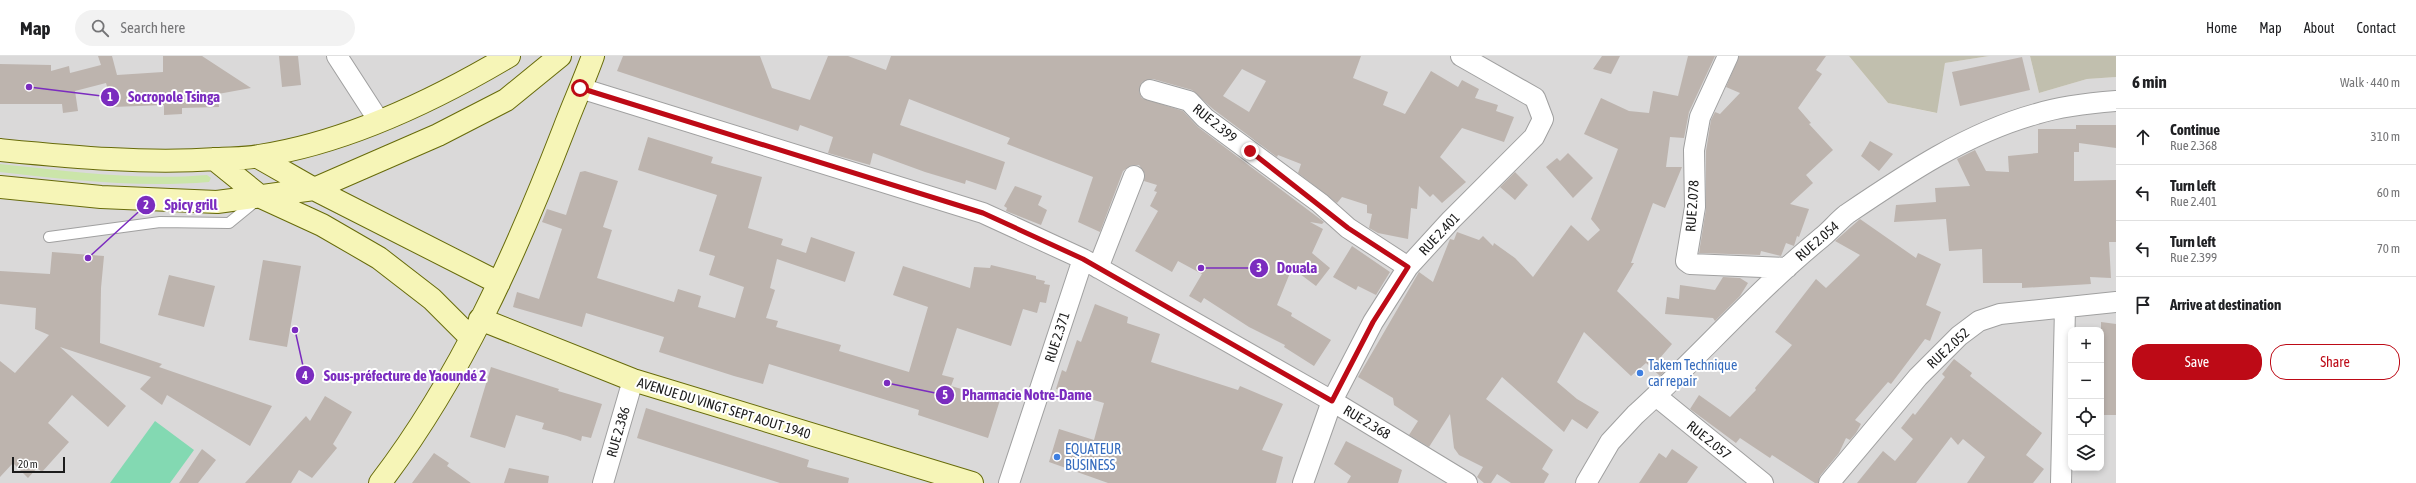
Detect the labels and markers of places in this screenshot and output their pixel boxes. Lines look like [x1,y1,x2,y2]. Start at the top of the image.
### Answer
callout: Socropole Tsinga [100,83,228,110]
callout: Spicy grill [136,192,225,219]
callout: Douala [1249,254,1326,281]
place label: Takem Technique car repair [1648,357,1737,389]
callout: Sous-préfecture de Yaoundé 2 [295,362,494,389]
marker: Takem Technique car repair [1635,368,1645,378]
callout: Pharmacie Notre-Dame [935,381,1100,408]
place label: EQUATEUR BUSINESS [1065,441,1121,473]
marker: EQUATEUR BUSINESS [1052,452,1062,462]

